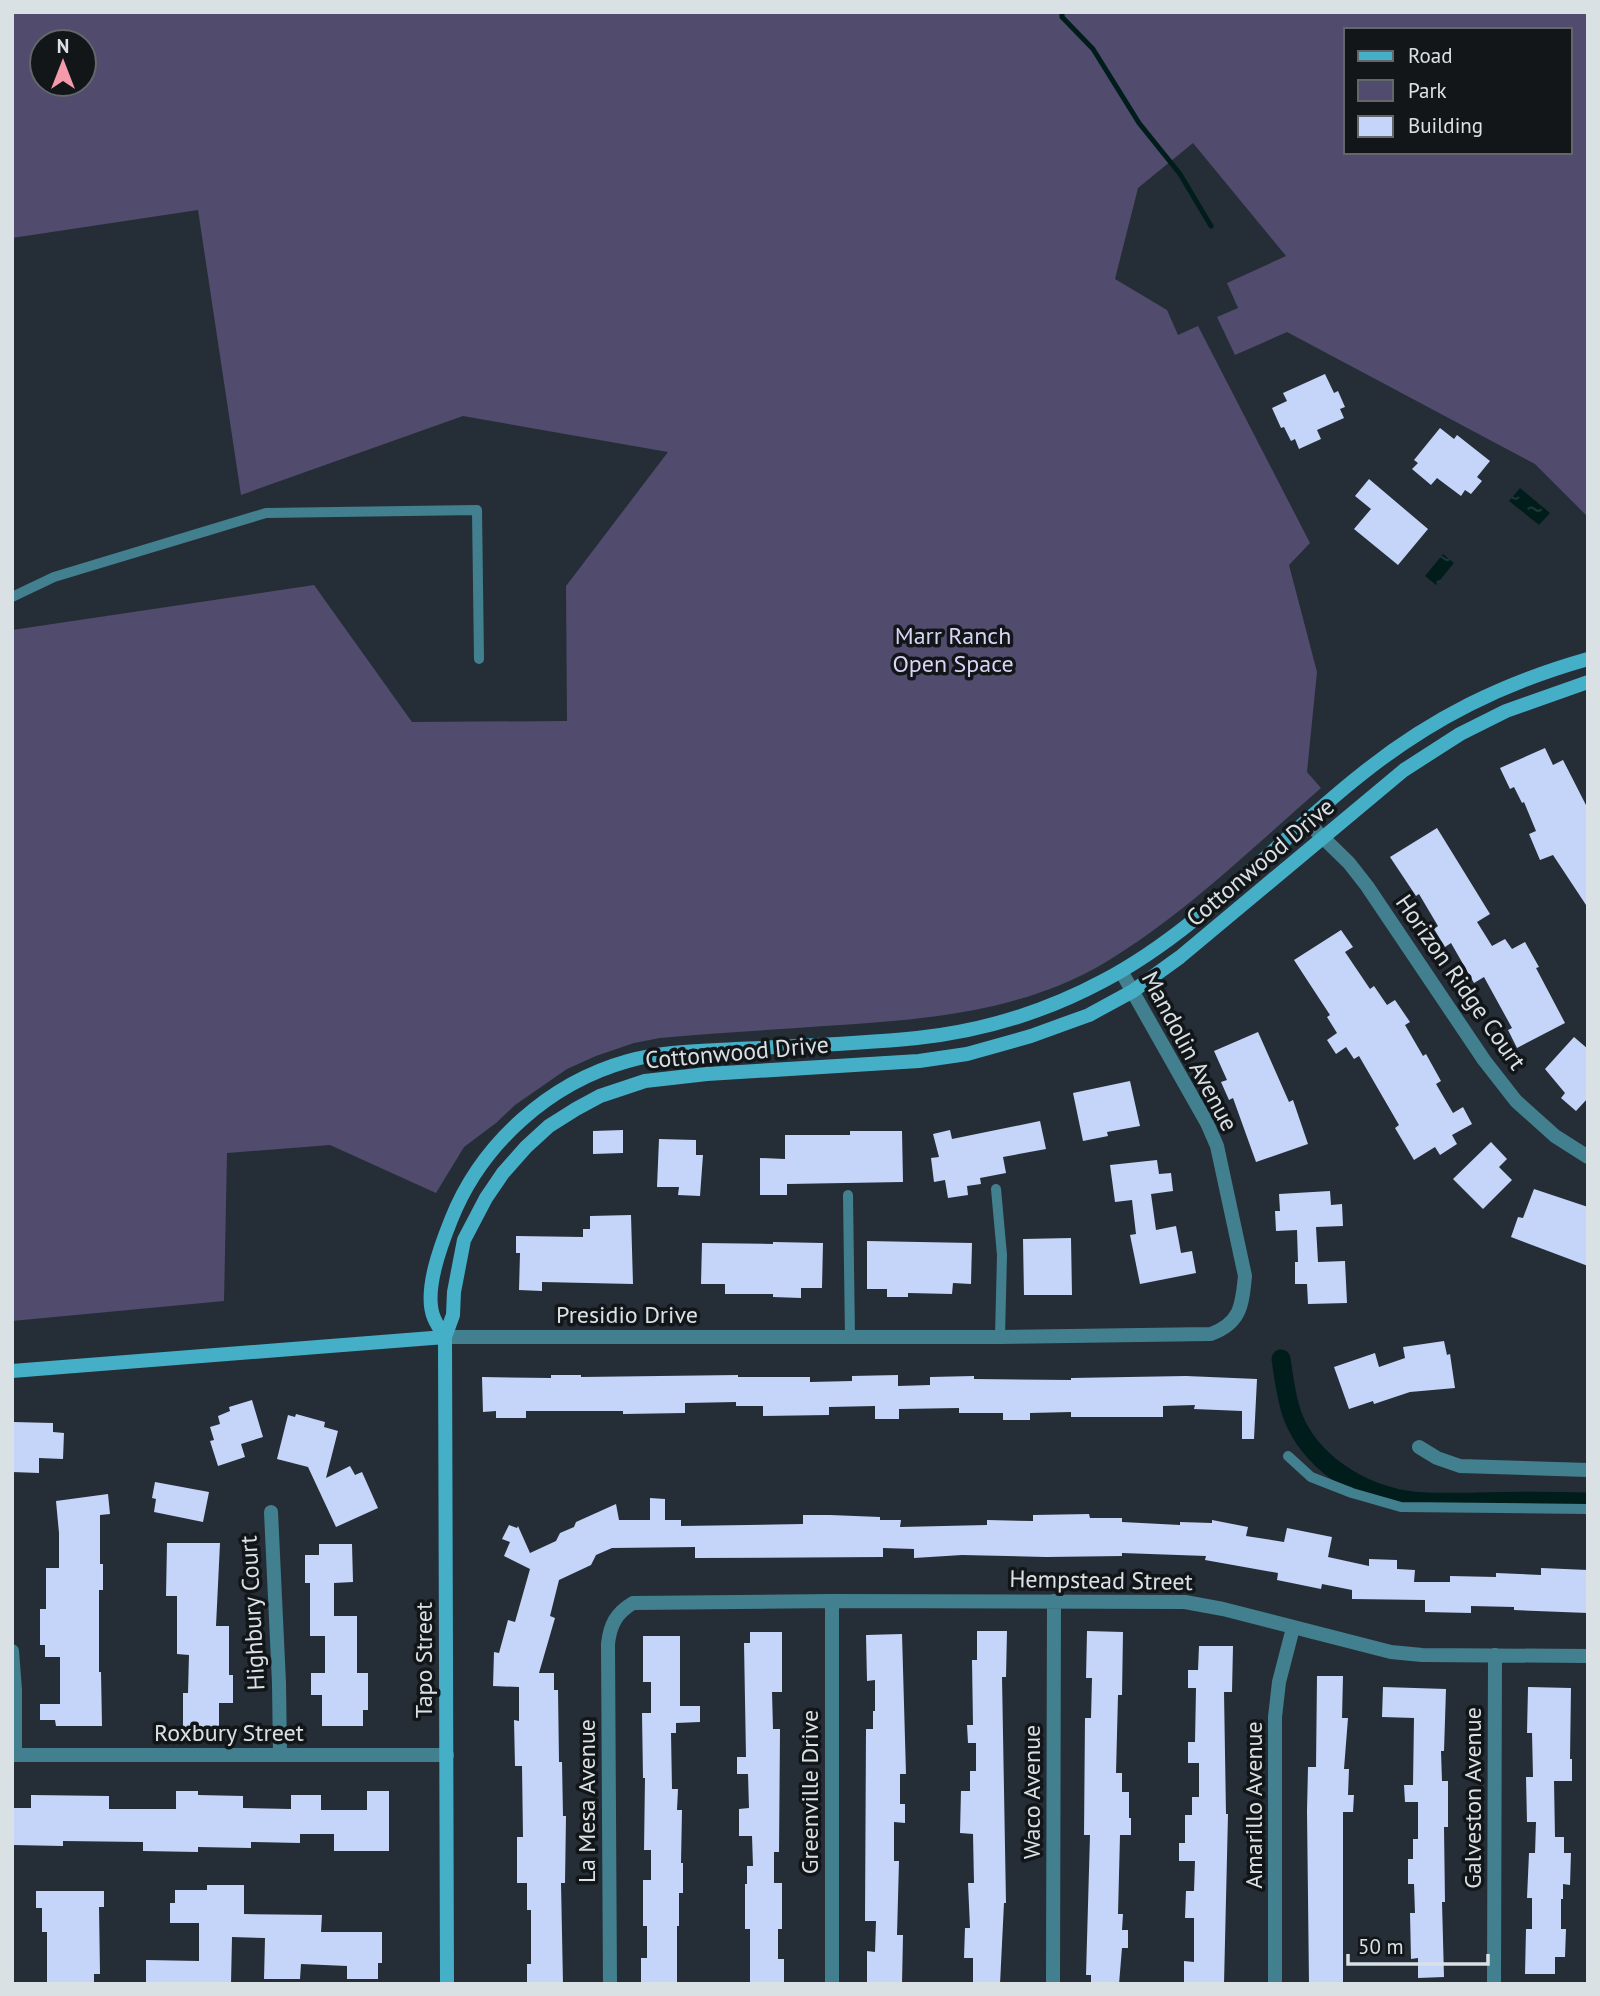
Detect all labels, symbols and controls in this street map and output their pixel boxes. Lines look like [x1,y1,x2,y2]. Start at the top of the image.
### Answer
north arrow [28,28,98,98]
legend [1344,28,1572,154]
text: N [57,34,69,58]
text: Road [1408,42,1452,69]
text: Park [1408,77,1447,104]
text: Building [1408,112,1483,139]
park label: Marr Ranch Open Space [892,620,1014,679]
street label: Cottonwood Drive [1180,791,1340,933]
street label: Horizon Ridge Court [1389,888,1533,1076]
street label: Mandolin Avenue [1135,966,1245,1136]
street label: Cottonwood Drive [644,1029,830,1075]
street label: Presidio Drive [556,1299,698,1330]
street label: Highbury Court [232,1535,272,1691]
street label: Hempstead Street [1009,1563,1193,1597]
street label: Tapo Street [408,1602,439,1718]
street label: Galveston Avenue [1457,1707,1488,1889]
street label: Greenville Drive [794,1710,825,1874]
street label: Roxbury Street [154,1717,304,1748]
street label: La Mesa Avenue [571,1719,602,1883]
street label: Amarillo Avenue [1238,1721,1269,1889]
street label: Waco Avenue [1016,1725,1047,1859]
scale bar [1348,1923,1488,1967]
text: 50 m [1358,1933,1404,1960]

